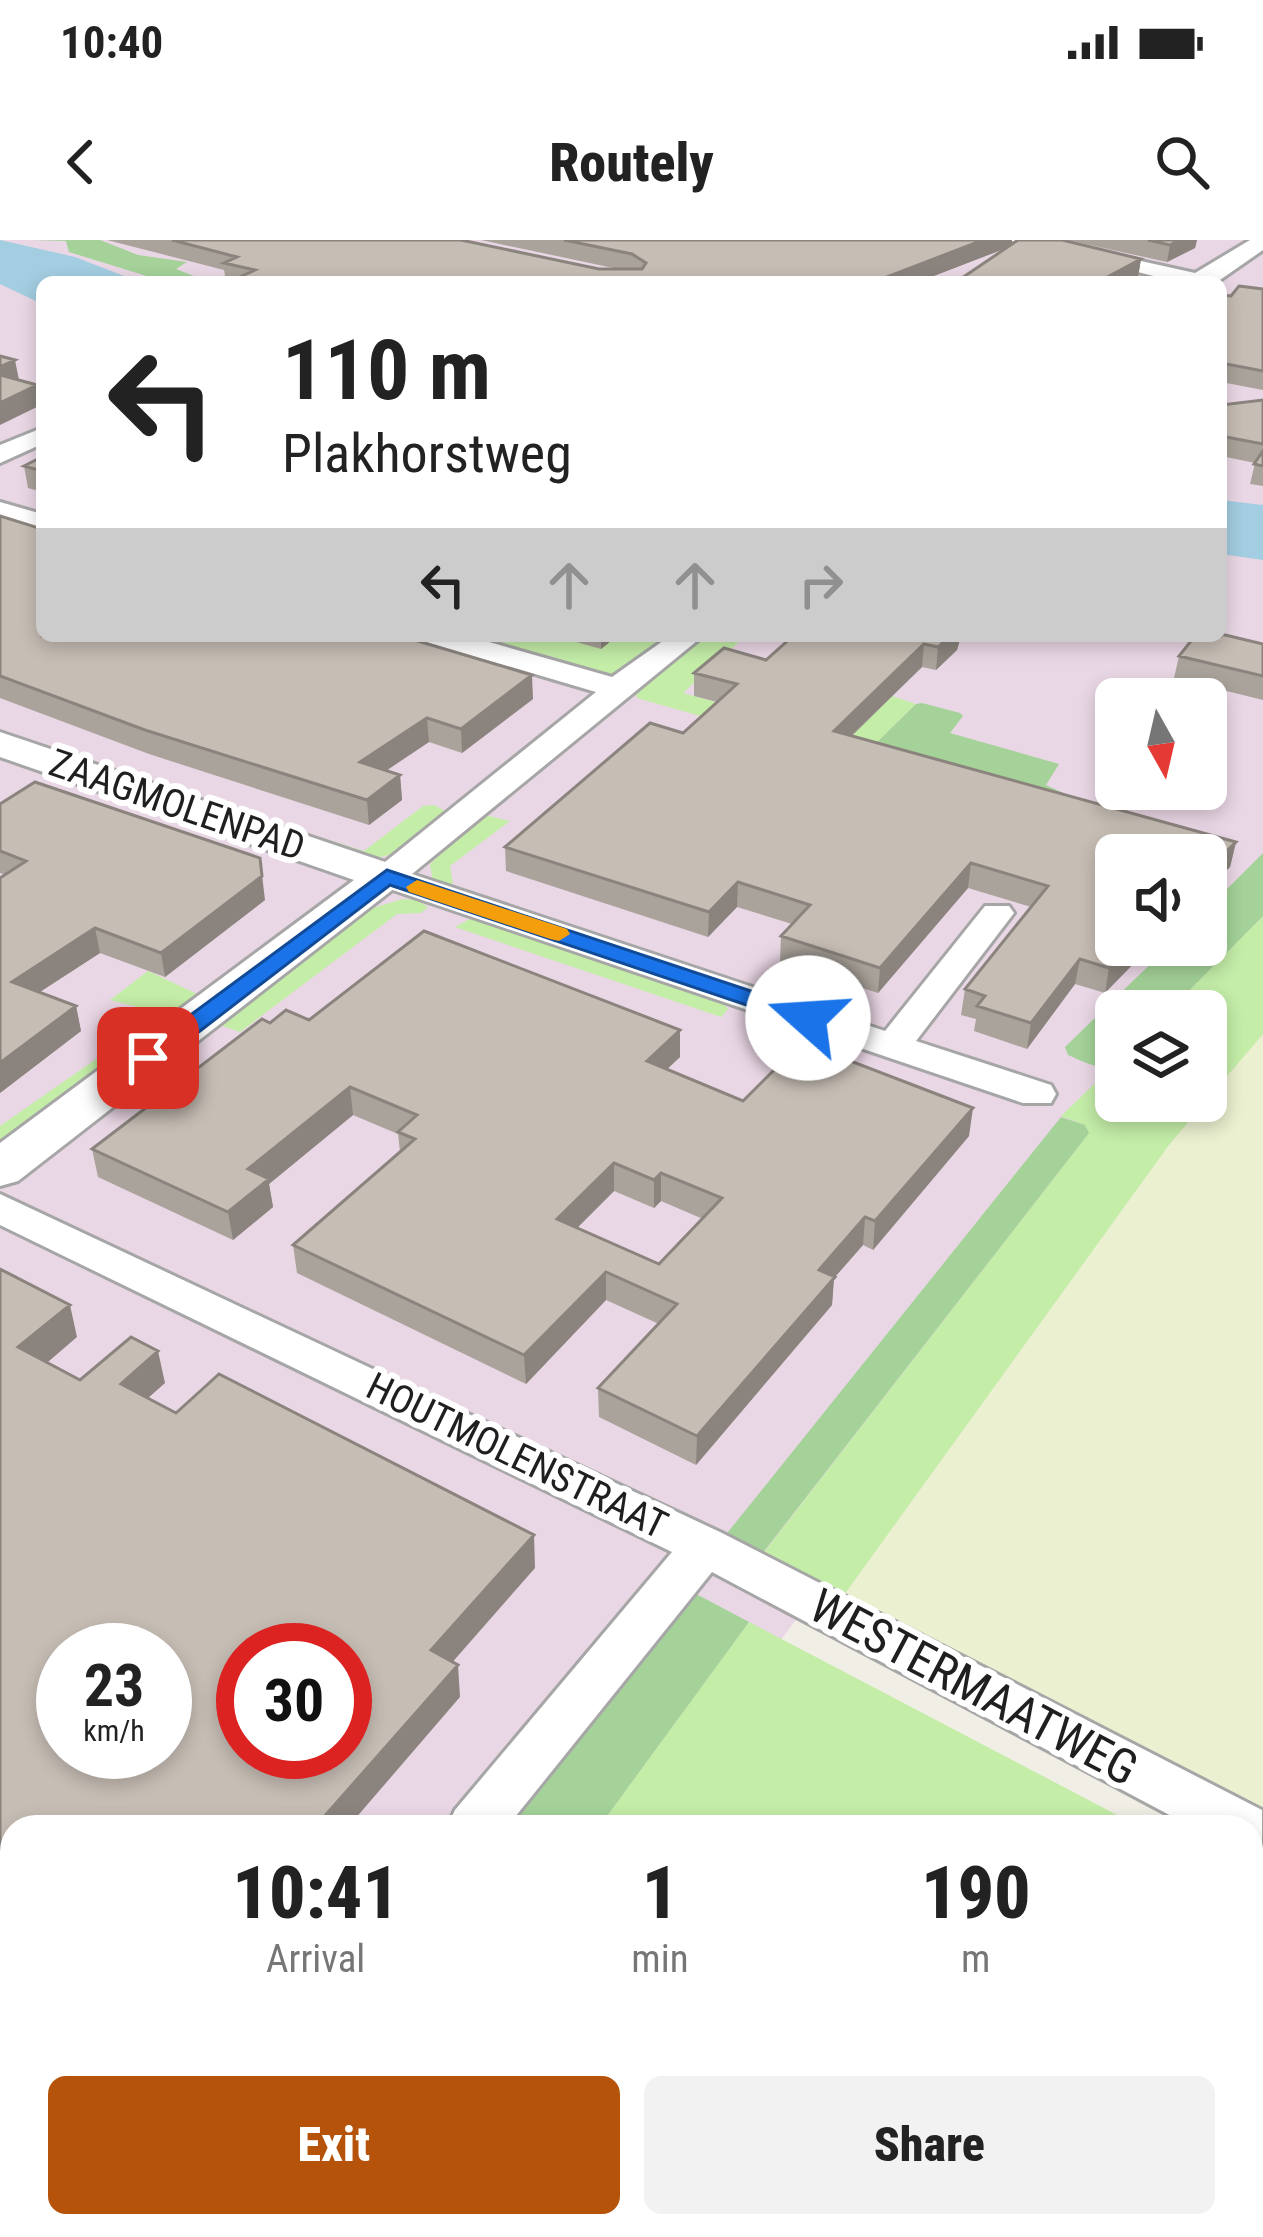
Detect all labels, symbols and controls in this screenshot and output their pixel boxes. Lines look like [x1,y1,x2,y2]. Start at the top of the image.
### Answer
text: 10:40 [60,16,163,69]
icon: back [48,129,114,195]
icon: search [1149,129,1215,195]
text: Routely [549,131,714,194]
text: 110 m [282,321,491,420]
icon: left [84,324,240,480]
text: Plakhorstweg [282,422,572,485]
icon: left [410,552,476,618]
icon: ahead [536,552,602,618]
icon: ahead [662,552,728,618]
icon: right [788,552,854,618]
north arrow [1095,678,1227,810]
map controls [1095,678,1227,1122]
street label: ZAAGMOLENPAD [43,740,311,870]
button: sound [1095,834,1227,966]
position arrow [745,955,871,1081]
button: layers [1095,990,1227,1122]
pin [97,1007,199,1109]
icon: arrive [115,1025,181,1091]
street label: HOUTMOLENSTRAAT [359,1363,675,1549]
street label: WESTERMAATWEG [800,1577,1148,1797]
speed limit sign: 30 [216,1623,372,1779]
text: 23 [84,1650,144,1721]
text: km/h [83,1713,145,1748]
text: 10:41 [232,1851,399,1936]
text: 1 [642,1851,678,1936]
text: 190 [921,1851,1031,1936]
text: Arrival [266,1936,365,1982]
text: min [631,1936,689,1982]
text: m [961,1936,990,1982]
button: Exit [48,2076,620,2214]
button: Share [644,2076,1215,2214]

